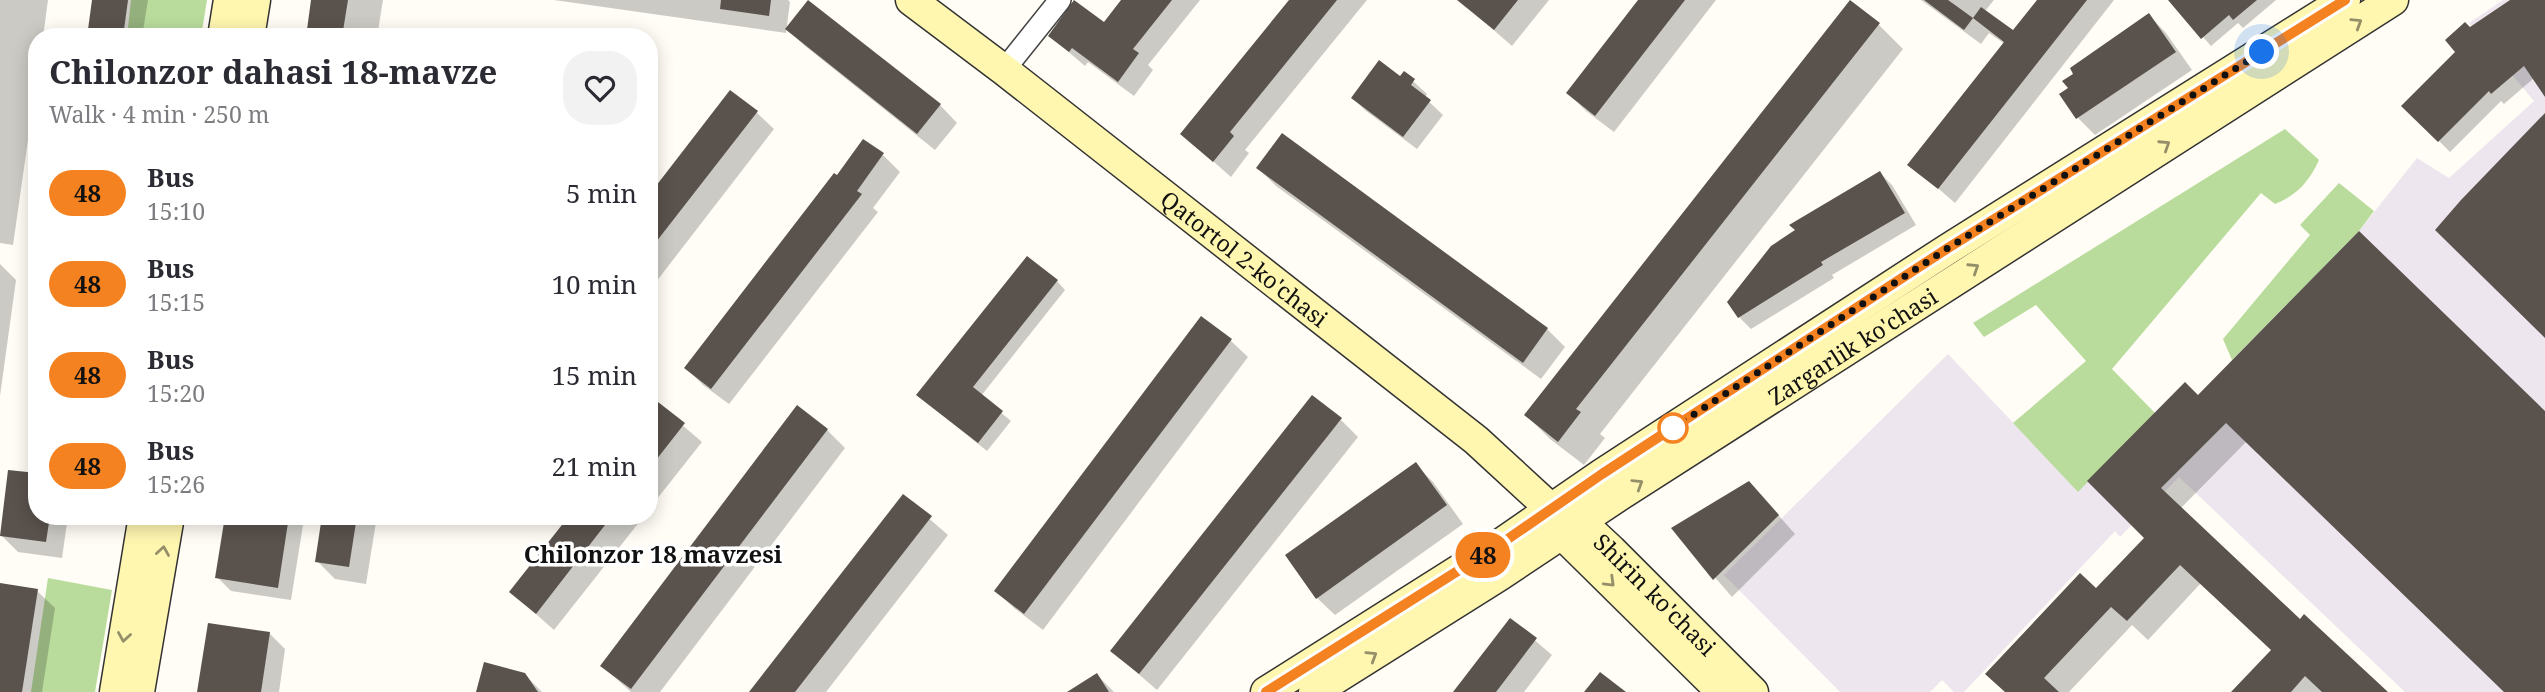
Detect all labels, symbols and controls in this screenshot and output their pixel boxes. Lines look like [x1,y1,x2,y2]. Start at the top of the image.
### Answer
one-way arrow [2349,18,2362,31]
your location [2244,34,2279,69]
text: Chilonzor dahasi 18-mavze [49,49,497,94]
button: heart [563,51,637,125]
text: Walk · 4 min · 250 m [49,98,269,130]
one-way arrow [2157,141,2170,154]
text: Bus [147,159,194,195]
text: 5 min [566,175,637,211]
text: 48 [74,176,101,209]
street label: Qatortol 2-ko'chasi [1154,183,1335,335]
text: 15:10 [147,195,205,227]
text: Bus [147,250,194,286]
one-way arrow [1966,264,1979,277]
text: 10 min [552,266,637,302]
text: 48 [74,267,101,300]
street label: Zargarlik ko'chasi [1762,280,1944,412]
text: 15:15 [147,286,205,318]
text: Bus [147,341,194,377]
text: 15 min [552,357,637,393]
text: 48 [74,358,101,391]
text: 15:20 [147,377,205,409]
unlabelled marker [1658,413,1688,443]
text: Bus [147,432,194,468]
text: 21 min [552,448,637,484]
text: 48 [74,449,101,482]
text: 15:26 [147,468,205,500]
one-way arrow [1630,479,1643,492]
street label: Shirin ko'chasi [1587,526,1724,663]
line badge: 48 [1452,532,1514,578]
district label: Chilonzor 18 mavzesi [524,537,783,570]
text: 48 [1469,538,1497,571]
one-way arrow [155,545,170,557]
one-way arrow [1602,574,1615,587]
one-way arrow [117,631,132,642]
one-way arrow [1364,651,1377,664]

